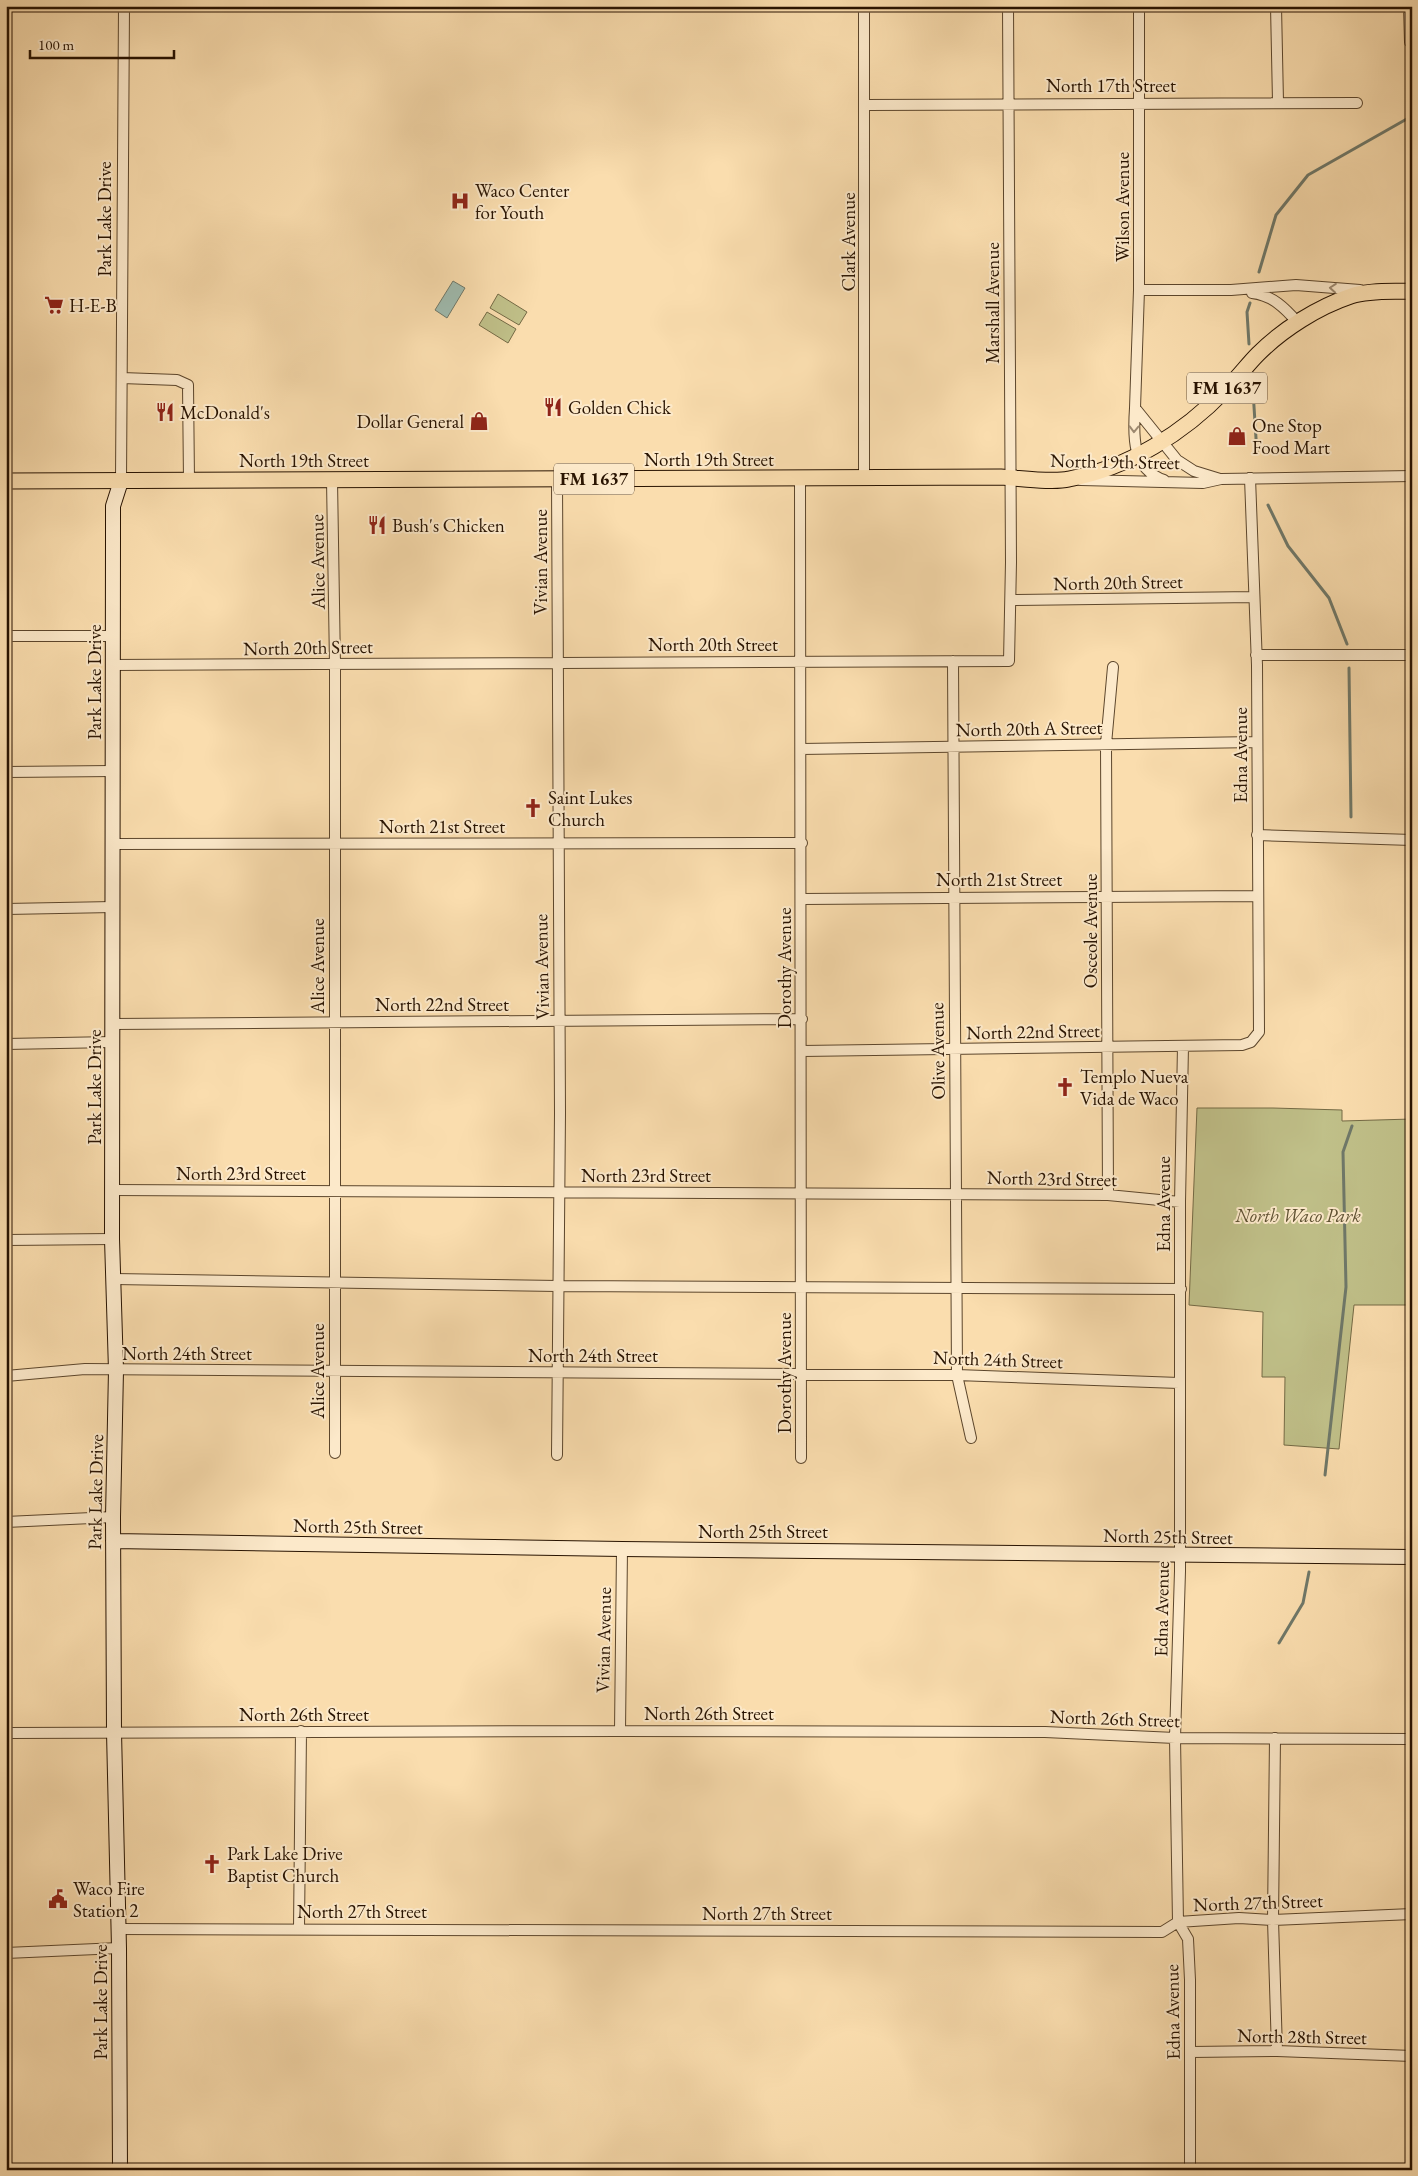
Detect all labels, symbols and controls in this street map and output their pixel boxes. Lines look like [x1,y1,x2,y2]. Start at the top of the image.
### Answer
scale bar [30,28,174,60]
text: 100 m [38,35,75,54]
street label: North 17th Street [1046,73,1176,98]
street label: Wilson Avenue [1110,152,1135,262]
street label: Park Lake Drive [92,161,117,277]
place label: Waco Center for Youth [475,178,570,225]
hospital icon: Waco Center for Youth [449,190,471,212]
street label: Clark Avenue [836,192,861,292]
street label: Marshall Avenue [980,242,1005,364]
one-way arrow [1328,283,1336,294]
place label: H-E-B [69,293,117,318]
supermarket icon: H-E-B [43,294,65,316]
road number: FM 1637 [1187,372,1267,403]
place label: Golden Chick [568,395,672,420]
restaurant icon: Golden Chick [542,396,564,418]
place label: McDonald's [180,400,270,425]
restaurant icon: McDonald's [154,401,176,423]
place label: Dollar General [357,409,464,434]
shop icon: Dollar General [468,410,490,432]
place label: One Stop Food Mart [1252,413,1330,460]
shop icon: One Stop Food Mart [1226,425,1248,447]
one-way arrow [1129,426,1139,433]
street label: North 19th Street [644,447,774,472]
street label: North 19th Street [239,448,369,473]
street label: North 19th Street [1050,448,1180,475]
road number: FM 1637 [554,464,634,494]
street label: Vivian Avenue [528,509,553,615]
place label: Bush's Chicken [392,513,505,538]
street label: Alice Avenue [304,514,331,611]
restaurant icon: Bush's Chicken [366,514,388,536]
street label: North 20th Street [1053,569,1183,596]
street label: Park Lake Drive [82,624,107,740]
street label: North 20th Street [648,632,778,657]
street label: North 20th Street [243,634,373,661]
street label: Edna Avenue [1228,707,1253,803]
street label: North 20th A Street [955,715,1103,742]
place label: Saint Lukes Church [548,785,632,832]
church icon: Saint Lukes Church [522,797,544,819]
street label: North 21st Street [379,814,505,839]
street label: North 21st Street [936,867,1062,892]
street label: Osceole Avenue [1078,874,1103,988]
street label: Dorothy Avenue [772,907,797,1029]
street label: Vivian Avenue [528,914,555,1020]
street label: Alice Avenue [305,918,330,1015]
street label: North 22nd Street [375,992,509,1017]
street label: Olive Avenue [924,1002,951,1100]
street label: North 22nd Street [966,1018,1100,1045]
street label: Park Lake Drive [82,1029,107,1145]
place label: Templo Nueva Vida de Waco [1080,1064,1189,1111]
church icon: Templo Nueva Vida de Waco [1054,1076,1076,1098]
street label: Edna Avenue [1151,1156,1176,1252]
street label: North 23rd Street [176,1161,306,1186]
street label: North 23rd Street [581,1163,711,1188]
street label: North 23rd Street [987,1165,1117,1192]
park label: North Waco Park [1234,1203,1361,1228]
street label: Dorothy Avenue [772,1312,797,1434]
street label: Alice Avenue [305,1323,330,1420]
street label: North 24th Street [122,1341,252,1366]
street label: North 24th Street [528,1343,658,1368]
street label: North 24th Street [933,1345,1063,1374]
street label: Park Lake Drive [82,1434,109,1550]
street label: North 25th Street [293,1513,423,1540]
street label: North 25th Street [698,1519,828,1544]
street label: North 25th Street [1103,1523,1233,1550]
street label: Edna Avenue [1148,1561,1175,1657]
street label: Vivian Avenue [590,1587,617,1693]
street label: North 26th Street [644,1701,774,1726]
street label: North 26th Street [239,1702,369,1727]
street label: North 26th Street [1050,1704,1180,1733]
place label: Park Lake Drive Baptist Church [227,1841,343,1888]
church icon: Park Lake Drive Baptist Church [201,1853,223,1875]
place label: Waco Fire Station 2 [73,1876,145,1923]
public building icon: Waco Fire Station 2 [47,1888,69,1910]
street label: North 27th Street [1193,1888,1323,1917]
street label: North 27th Street [297,1899,427,1924]
street label: North 27th Street [702,1901,832,1926]
street label: Park Lake Drive [88,1944,113,2060]
street label: Edna Avenue [1159,1964,1186,2060]
street label: North 28th Street [1237,2023,1367,2050]

